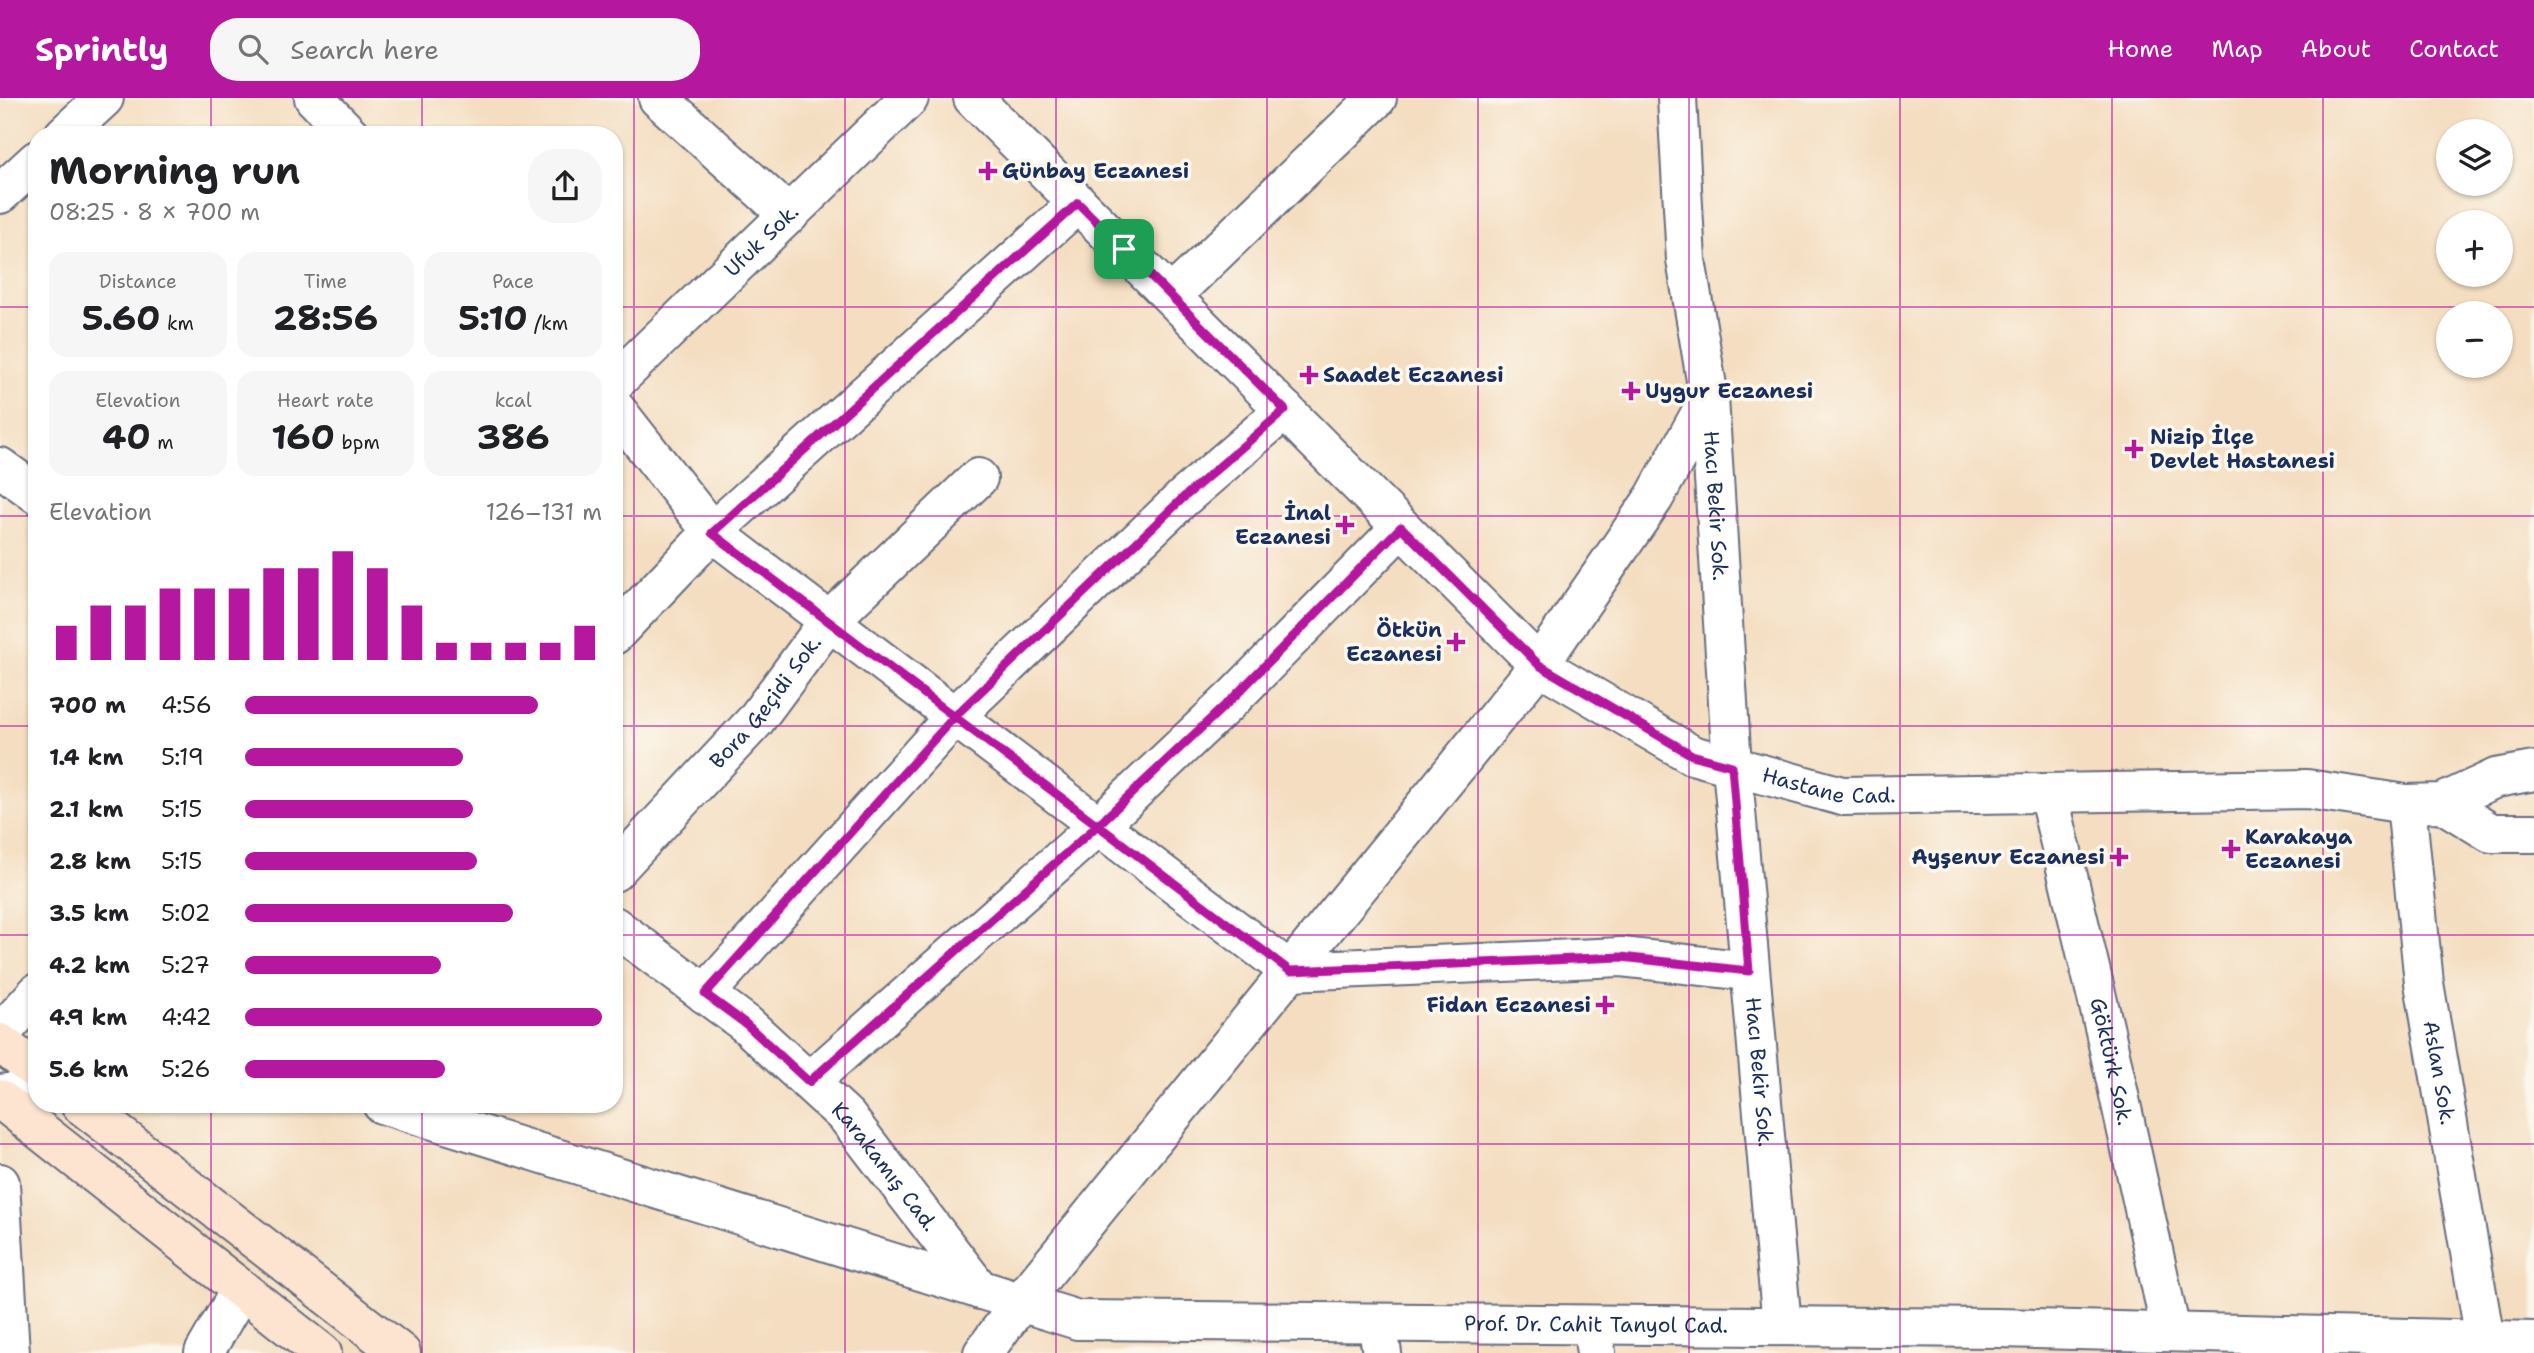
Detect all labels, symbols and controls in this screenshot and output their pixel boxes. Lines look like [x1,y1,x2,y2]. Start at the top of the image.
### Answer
search box [210,18,700,81]
text: Sprintly [35,27,168,72]
icon: search [234,30,272,68]
text: Search here [290,32,439,67]
text: Home [2107,33,2173,65]
text: Map [2211,33,2263,65]
text: About [2301,33,2371,65]
text: Contact [2409,33,2499,65]
map controls [2436,119,2513,378]
button: layers [2436,119,2513,196]
text: Morning run [49,145,300,196]
button: share [528,149,602,223]
place label: Günbay Eczanesi [1002,157,1189,185]
marker: Günbay Eczanesi [980,163,996,179]
text: 08:25 · 8 × 700 m [49,197,260,227]
street label: Ufuk Sok. [718,198,805,283]
button: + [2436,210,2513,287]
pin [1094,219,1154,279]
icon: arrive [1105,230,1143,268]
text: Distance [99,269,177,294]
text: Time [304,269,347,294]
text: Pace [492,269,534,294]
text: 5.60 [82,294,161,341]
text: 28:56 [273,294,378,341]
text: 5:10 [458,294,528,341]
button: − [2436,301,2513,378]
text: km [161,311,194,336]
text: /km [528,311,568,336]
place label: Saadet Eczanesi [1323,361,1504,389]
marker: Saadet Eczanesi [1301,367,1317,383]
place label: Uygur Eczanesi [1645,377,1813,405]
marker: Uygur Eczanesi [1623,383,1639,399]
text: Elevation [95,388,180,413]
text: Heart rate [277,388,374,413]
text: kcal [495,388,532,413]
text: 40 [102,413,151,460]
text: 160 [271,413,335,460]
text: 386 [477,413,550,460]
place label: Nizip İlçe Devlet Hastanesi [2150,423,2335,475]
text: m [151,430,174,455]
text: bpm [335,430,380,455]
street label: Hacı Bekir Sok. [1697,430,1734,582]
marker: Nizip İlçe Devlet Hastanesi [2124,439,2144,459]
text: Elevation [49,497,152,527]
text: 126–131 m [486,497,602,527]
place label: İnal Eczanesi [1235,499,1331,551]
marker: İnal Eczanesi [1337,517,1353,533]
place label: Ötkün Eczanesi [1346,616,1442,668]
street label: Bora Geçidi Sok. [703,630,828,775]
marker: Ötkün Eczanesi [1448,634,1464,650]
text: 700 m [49,690,126,720]
text: 4:56 [161,690,212,720]
text: 1.4 km [49,742,123,772]
text: 5:19 [161,742,204,772]
street label: Hastane Cad. [1759,761,1896,810]
text: 2.1 km [49,794,123,824]
text: 5:15 [161,794,202,824]
place label: Karakaya Eczanesi [2245,823,2353,875]
marker: Karakaya Eczanesi [2223,841,2239,857]
place label: Ayşenur Eczanesi [1911,843,2105,871]
text: 2.8 km [49,846,131,876]
text: 5:15 [161,846,202,876]
marker: Ayşenur Eczanesi [2111,849,2127,865]
text: 3.5 km [49,898,129,928]
text: 5:02 [161,898,211,928]
text: 4.2 km [49,950,130,980]
text: 5:27 [161,950,210,980]
place label: Fidan Eczanesi [1426,991,1591,1019]
street label: Göktürk Sok. [2084,995,2139,1128]
street label: Hacı Bekir Sok. [1739,996,1780,1148]
marker: Fidan Eczanesi [1597,997,1613,1013]
text: 4.9 km [49,1002,127,1032]
text: 4:42 [161,1002,212,1032]
street label: Aslan Sok. [2417,1018,2462,1127]
text: 5.6 km [49,1054,128,1084]
text: 5:26 [161,1054,211,1084]
street label: Karakamış Cad. [826,1096,944,1237]
street label: Prof. Dr. Cahit Tanyol Cad. [1464,1309,1728,1340]

